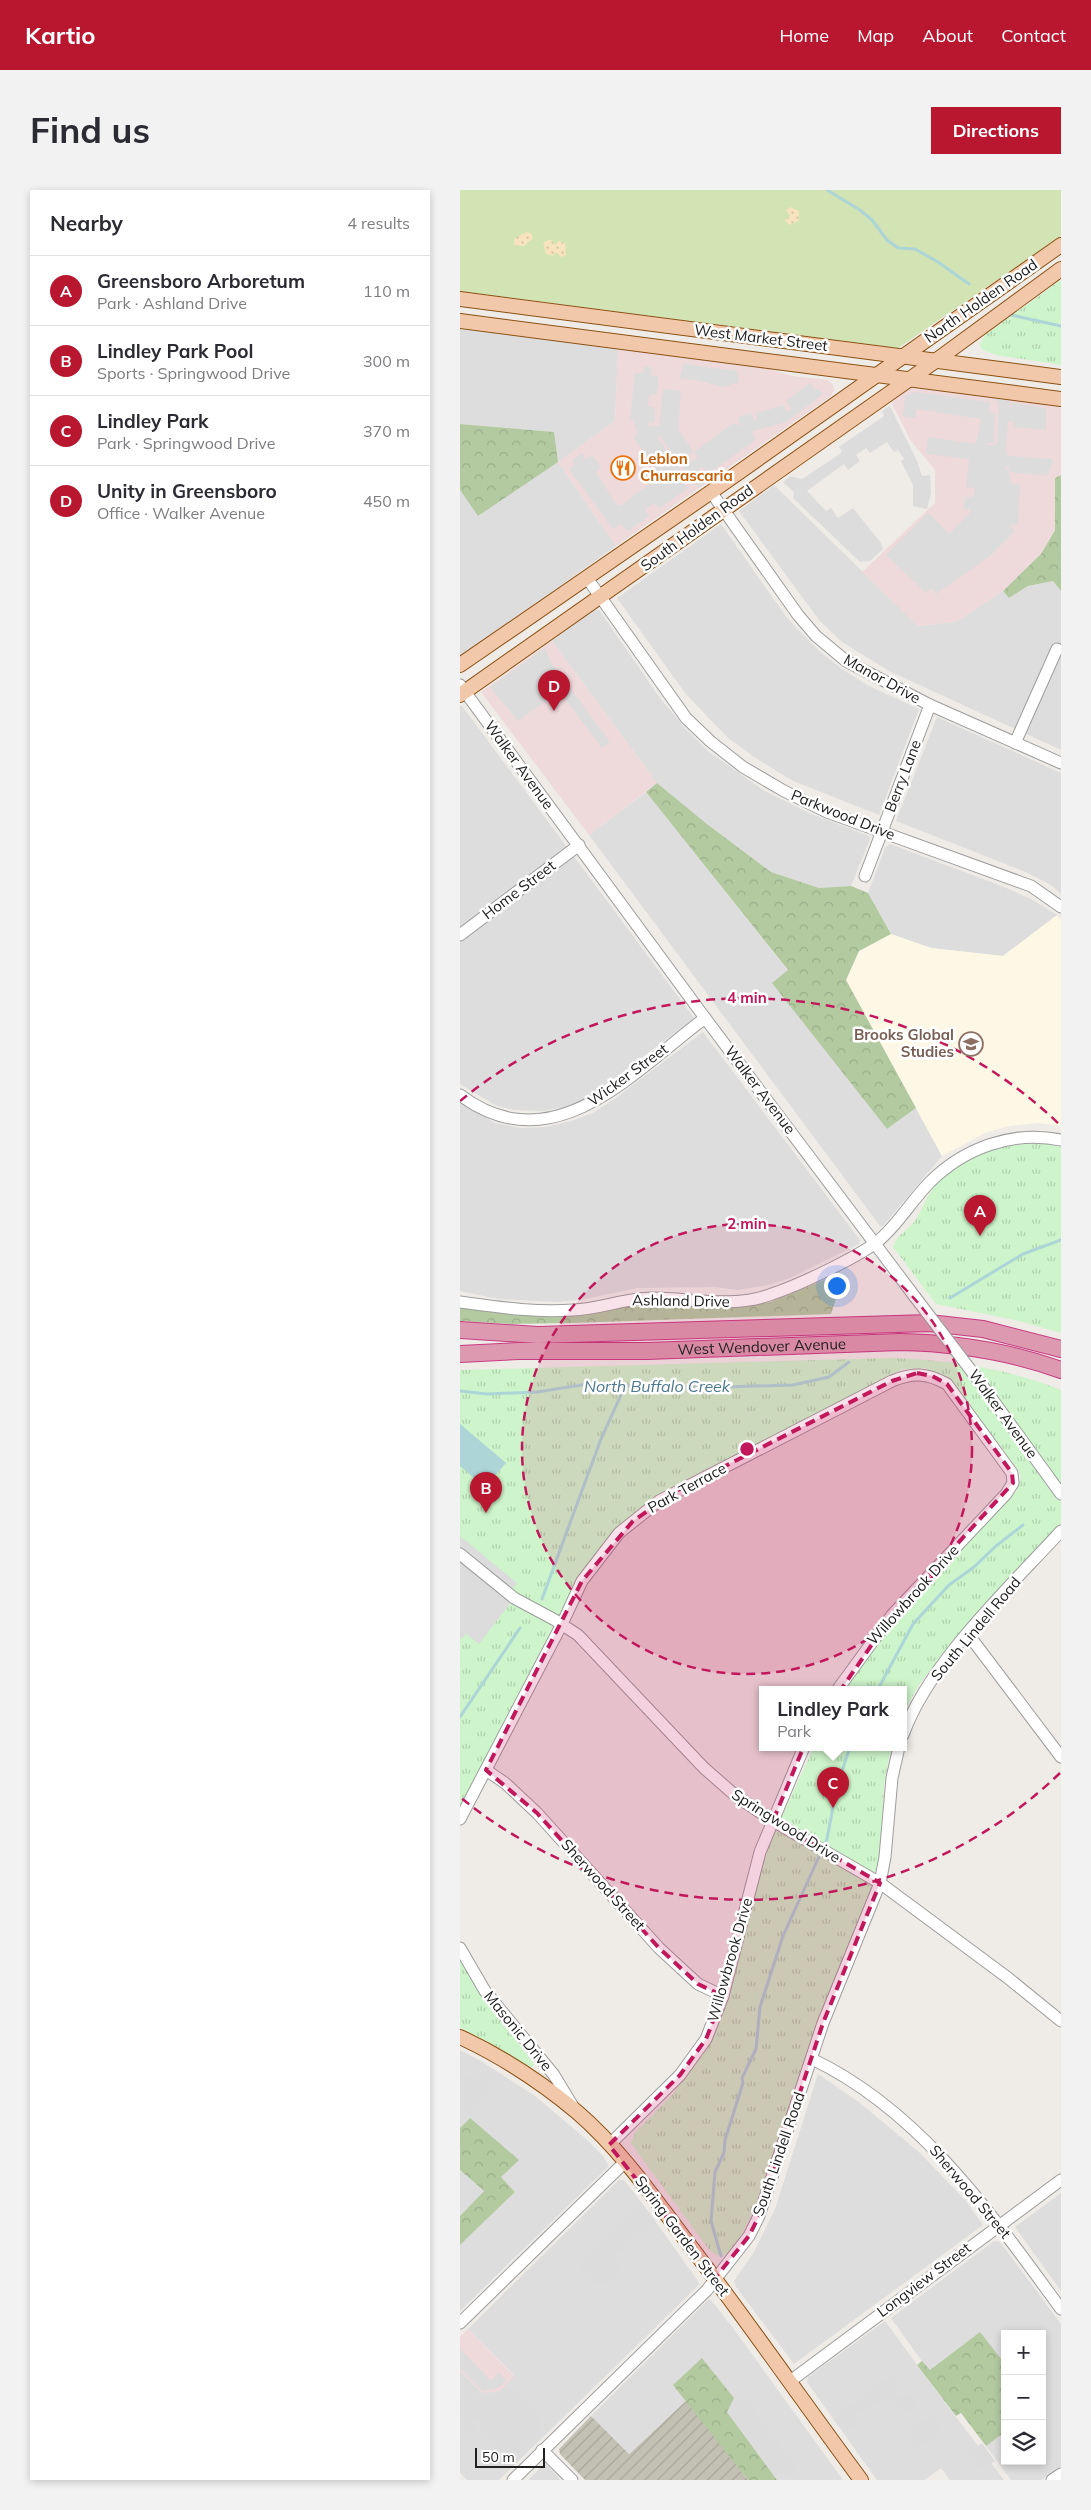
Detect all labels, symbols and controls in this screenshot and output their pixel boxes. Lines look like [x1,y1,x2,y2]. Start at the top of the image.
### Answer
text: Kartio [25,20,96,50]
text: Home [779,24,829,47]
text: Map [857,24,894,47]
text: About [922,24,973,47]
text: Contact [1001,24,1066,47]
button: Directions [931,107,1061,154]
text: Find us [30,108,150,152]
text: Nearby [50,210,123,236]
text: 4 results [347,213,410,233]
street label: North Holden Road [920,254,1041,347]
text: Greensboro Arboretum [97,269,305,293]
text: A [60,281,72,301]
text: 110 m [363,281,410,301]
text: Park · Ashland Drive [97,293,247,313]
street label: West Market Street [693,320,829,355]
text: Lindley Park Pool [97,339,253,363]
text: B [60,351,72,371]
text: 300 m [363,351,410,371]
text: Sports · Springwood Drive [97,363,290,383]
text: Lindley Park [97,409,209,433]
text: C [61,421,71,441]
text: 370 m [363,421,410,441]
text: Park · Springwood Drive [97,433,275,453]
place label: Leblon Churrascaria [640,449,733,485]
restaurant icon: Leblon Churrascaria [610,455,636,481]
text: Unity in Greensboro [97,479,277,503]
street label: South Holden Road [637,480,757,575]
text: D [60,491,72,511]
text: 450 m [363,491,410,511]
text: Office · Walker Avenue [97,503,265,523]
street label: Manor Drive [841,650,924,707]
pin: D [538,670,570,711]
street label: Walker Avenue [481,716,558,813]
street label: Berry Lane [880,737,925,815]
street label: Parkwood Drive [788,785,898,844]
street label: Home Street [478,856,559,923]
text: 4 min [727,988,767,1007]
place label: Brooks Global Studies [854,1025,954,1061]
school or university icon: Brooks Global Studies [958,1031,984,1057]
street label: Wicker Street [584,1039,671,1110]
street label: Walker Avenue [721,1042,800,1138]
pin: A [964,1195,996,1236]
text: 2 min [727,1214,767,1233]
your location [824,1273,850,1299]
street label: Ashland Drive [632,1290,730,1311]
street label: West Wendover Avenue [677,1334,846,1359]
street label: Walker Avenue [965,1365,1042,1462]
water label: North Buffalo Creek [584,1376,731,1396]
centre of rings [738,1440,756,1458]
street label: Park Terrace [644,1458,729,1517]
pin: B [470,1472,502,1513]
street label: Willowbrook Drive [863,1541,963,1649]
street label: South Lindell Road [927,1573,1025,1685]
popup [759,1686,907,1751]
text: Lindley Park [777,1697,889,1721]
text: Park [777,1721,811,1741]
pin: C [817,1767,849,1808]
street label: Springwood Drive [728,1785,844,1867]
street label: Sherwood Street [557,1835,649,1934]
street label: Willowbrook Drive [703,1896,756,2024]
street label: Masonic Drive [480,1987,557,2075]
street label: South Lindell Road [748,2089,809,2218]
street label: Sherwood Street [926,2141,1015,2242]
street label: Spring Garden Street [631,2172,734,2300]
street label: Longview Street [873,2238,974,2321]
map controls [1001,2330,1046,2465]
button: + [1001,2330,1046,2375]
button: − [1001,2375,1046,2420]
button: layers [1001,2420,1046,2465]
scale bar [475,2445,545,2468]
text: 50 m [482,2448,515,2466]

